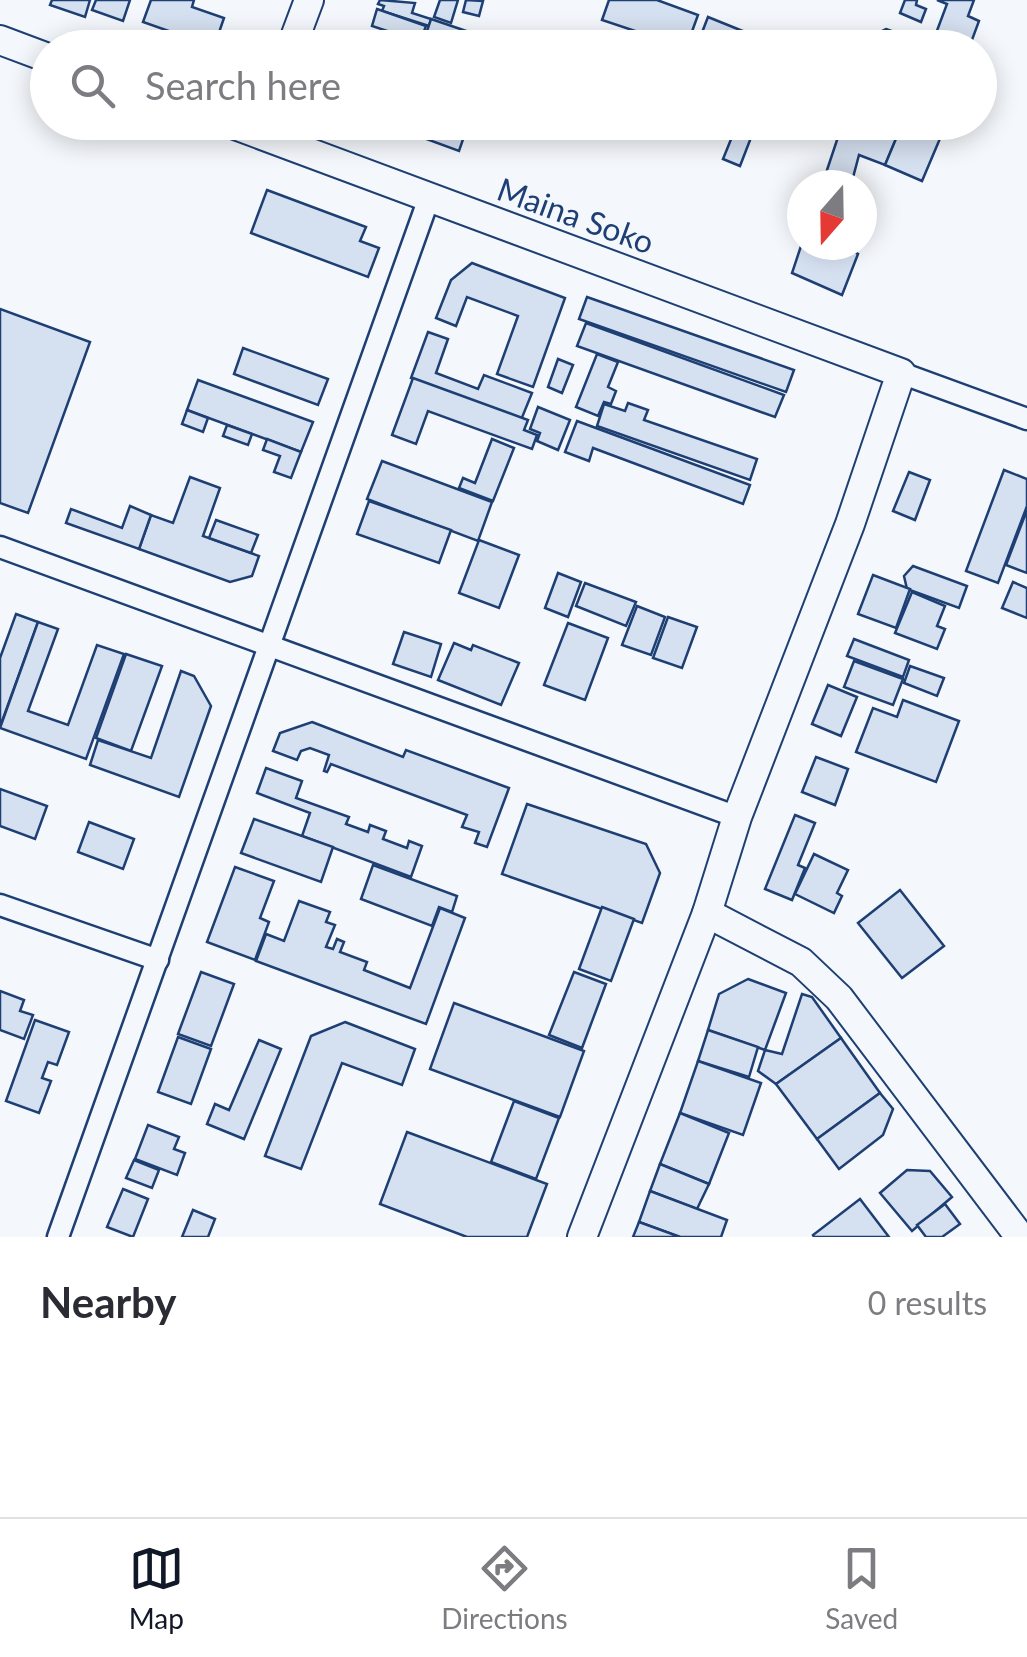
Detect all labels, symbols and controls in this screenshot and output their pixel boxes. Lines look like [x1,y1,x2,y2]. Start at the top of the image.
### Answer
search box [30,30,997,140]
icon: search [65,58,120,113]
text: Search here [145,62,341,108]
street label: Maina Soko [492,169,660,261]
north arrow [787,170,877,260]
text: Nearby [40,1277,177,1327]
text: 0 results [868,1283,987,1322]
tab: Map [129,1541,184,1635]
tab: Directions [441,1541,568,1635]
tab: Saved [825,1541,898,1635]

